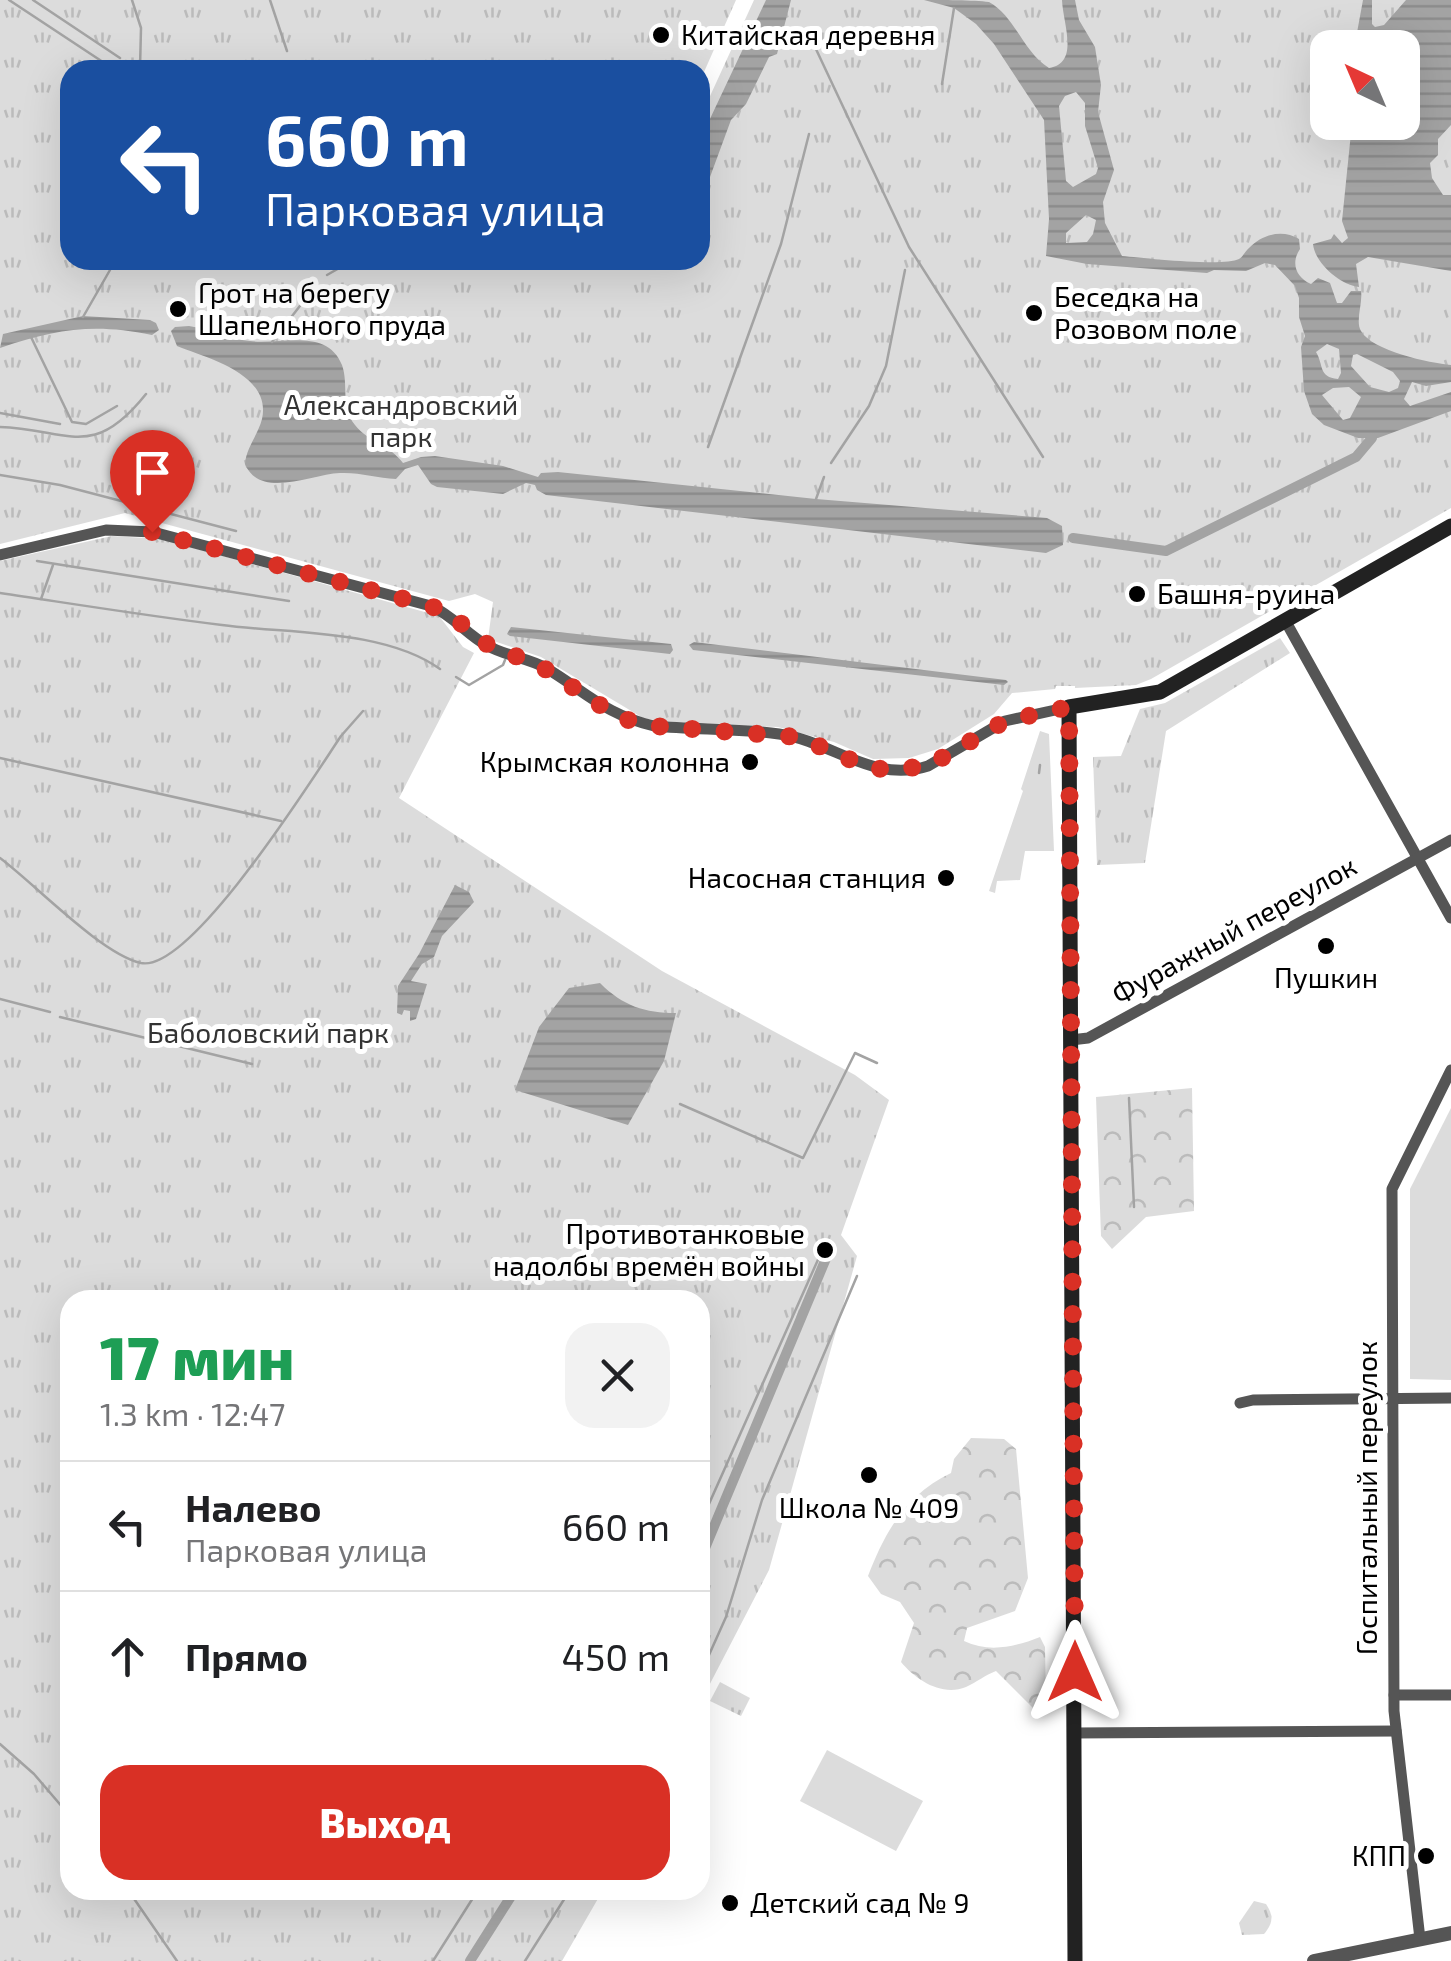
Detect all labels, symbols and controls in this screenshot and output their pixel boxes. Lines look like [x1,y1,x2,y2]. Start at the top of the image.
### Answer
place label: Китайская деревня [681,17,935,51]
marker: Китайская деревня [650,24,672,46]
north arrow [1310,30,1420,140]
map controls [1310,30,1420,140]
text: 660 m [265,96,469,180]
icon: left [100,100,230,230]
text: Парковая улица [265,181,606,235]
place label: Грот на берегу Шапельного пруда [198,275,446,341]
place label: Беседка на Розовом поле [1054,279,1237,345]
marker: Грот на берегу Шапельного пруда [167,298,189,320]
marker: Беседка на Розовом поле [1023,302,1045,324]
park label: Александровский парк [284,387,518,453]
pin [110,430,195,533]
icon: arrive [125,445,180,500]
place label: Башня-руина [1157,576,1335,610]
marker: Башня-руина [1126,583,1148,605]
place label: Крымская колонна [480,744,730,778]
marker: Крымская колонна [739,751,761,773]
street label: Фуражный переулок [1105,848,1362,1010]
place label: Насосная станция [688,860,926,894]
marker: Насосная станция [935,867,957,889]
marker: Пушкин [1315,935,1337,957]
place label: Пушкин [1274,960,1378,994]
park label: Баболовский парк [147,1015,389,1049]
place label: Противотанковые надолбы времён войны [493,1216,805,1282]
marker: Противотанковые надолбы времён войны [814,1239,836,1261]
text: 17 мин [100,1320,295,1392]
button: close [565,1323,670,1428]
street label: Госпитальный переулок [1349,1341,1383,1655]
text: 1.3 km · 12:47 [100,1394,285,1432]
marker: Школа № 409 [858,1464,880,1486]
text: Налево [185,1484,321,1530]
place label: Школа № 409 [779,1490,959,1524]
icon: left [100,1499,155,1554]
text: 660 m [562,1503,670,1549]
text: Парковая улица [185,1530,427,1568]
position arrow [1023,1620,1127,1724]
icon: ahead [100,1629,155,1684]
text: Прямо [185,1633,308,1679]
text: 450 m [562,1633,670,1679]
button: Выход [100,1765,670,1880]
place label: КПП [1352,1838,1406,1872]
marker: КПП [1415,1845,1437,1867]
place label: Детский сад № 9 [750,1885,969,1919]
marker: Детский сад № 9 [719,1892,741,1914]

